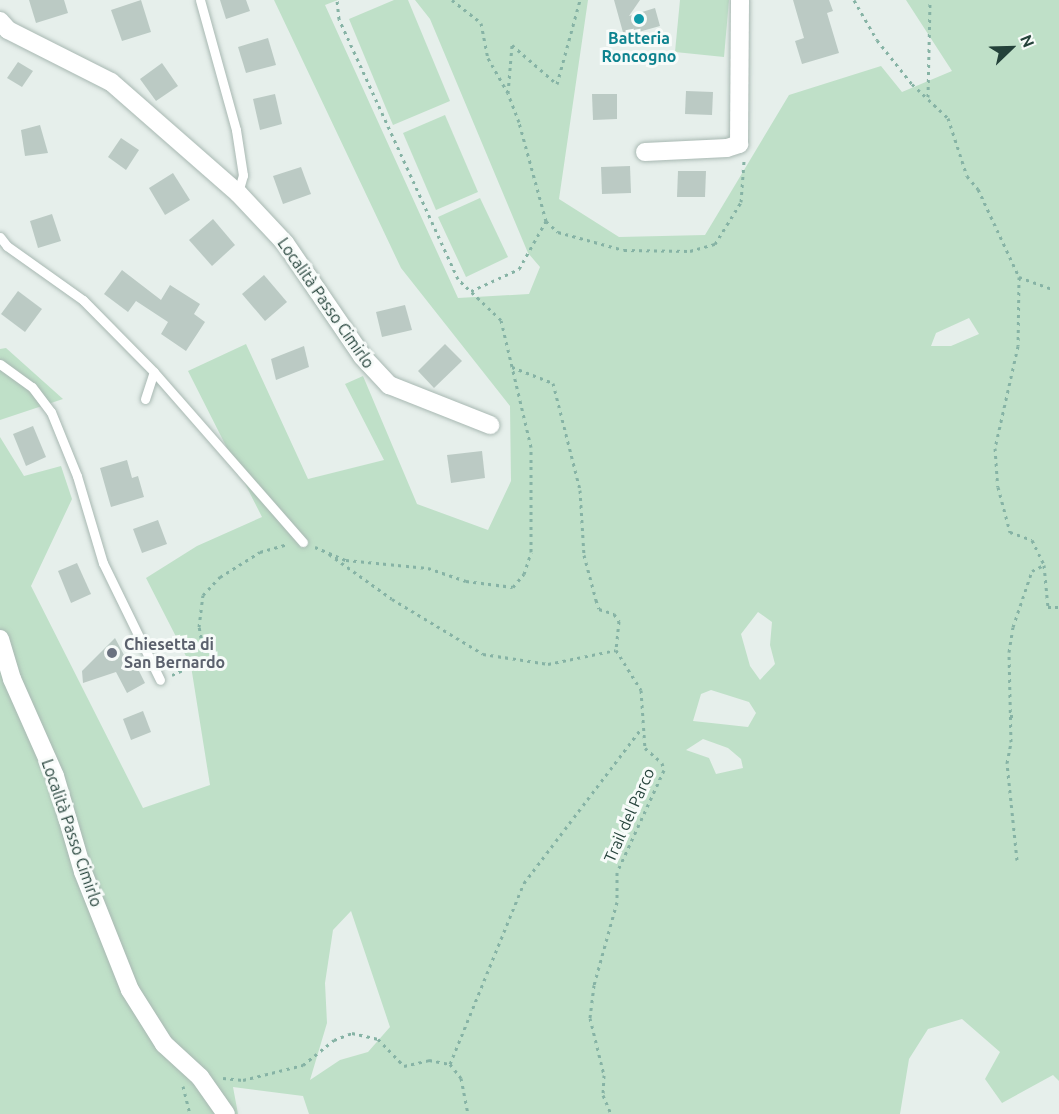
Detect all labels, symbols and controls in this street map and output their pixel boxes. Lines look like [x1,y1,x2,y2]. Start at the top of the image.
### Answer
marker: Batteria Roncogno [632,12,646,26]
north arrow [981,18,1041,78]
place label: Batteria Roncogno [602,28,676,66]
text: N [1017,32,1038,50]
street label: Località Passo Cimirlo [274,234,378,372]
place label: Chiesetta di San Bernardo [124,634,225,672]
marker: Chiesetta di San Bernardo [105,646,119,660]
street label: Località Passo Cimirlo [38,757,106,909]
street label: Trail del Parco [600,765,658,865]

